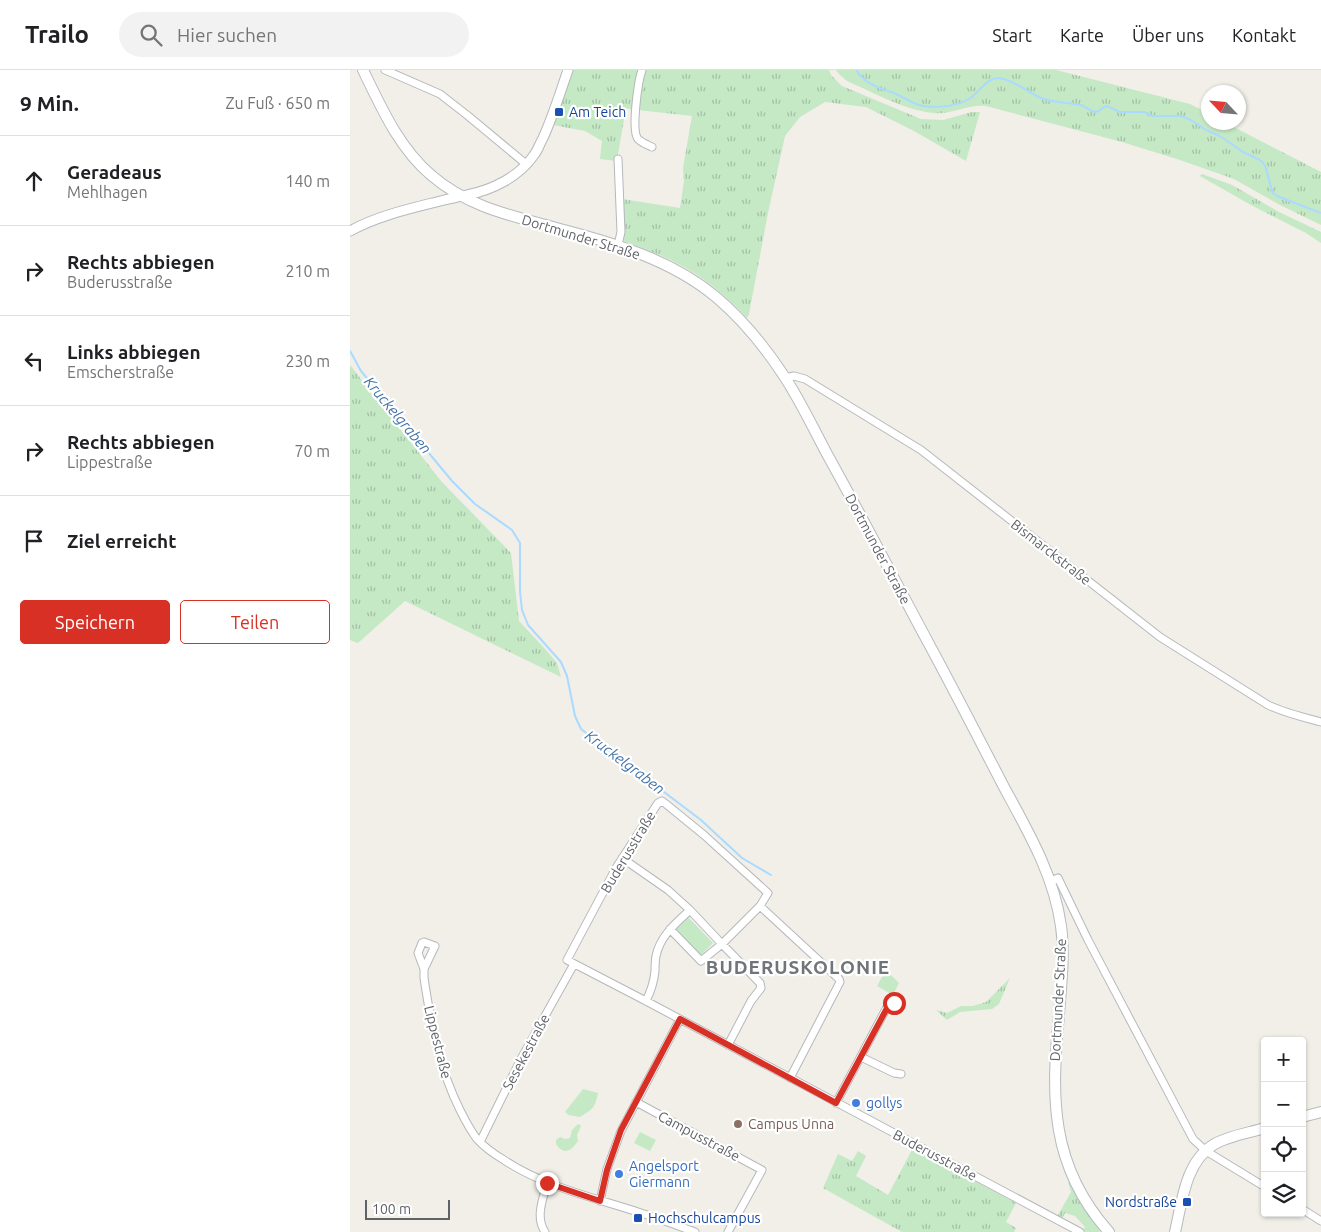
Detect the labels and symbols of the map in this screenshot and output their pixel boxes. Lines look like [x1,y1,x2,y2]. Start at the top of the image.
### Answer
north arrow [1201,85,1246,130]
place label: Am Teich [569,104,626,120]
marker: Am Teich [553,106,565,118]
street label: Dortmunder Straße [520,211,642,263]
water label: Kruckelgraben [361,373,435,457]
street label: Dortmunder Straße [842,491,914,607]
street label: Bismarckstraße [1008,516,1094,588]
water label: Kruckelgraben [582,727,668,797]
street label: Buderusstraße [597,808,659,896]
street label: Dortmunder Straße [1047,938,1069,1062]
district label: BUDERUSKOLONIE [706,956,890,978]
route start [883,992,906,1015]
street label: Lippestraße [421,1004,455,1080]
street label: Sesekestraße [499,1011,553,1093]
place label: gollys [866,1095,902,1111]
marker: gollys [850,1097,862,1109]
street label: Campusstraße [655,1108,743,1164]
place label: Campus Unna [748,1116,834,1132]
marker: Campus Unna [732,1118,744,1130]
street label: Buderusstraße [890,1126,980,1184]
place label: Angelsport Giermann [629,1158,699,1190]
marker: Angelsport Giermann [613,1168,625,1180]
route end [536,1172,559,1195]
place label: Nordstraße [1105,1194,1177,1210]
marker: Nordstraße [1181,1196,1193,1208]
scale bar [365,1197,450,1220]
place label: Hochschulcampus [648,1210,761,1226]
marker: Hochschulcampus [632,1212,644,1224]

